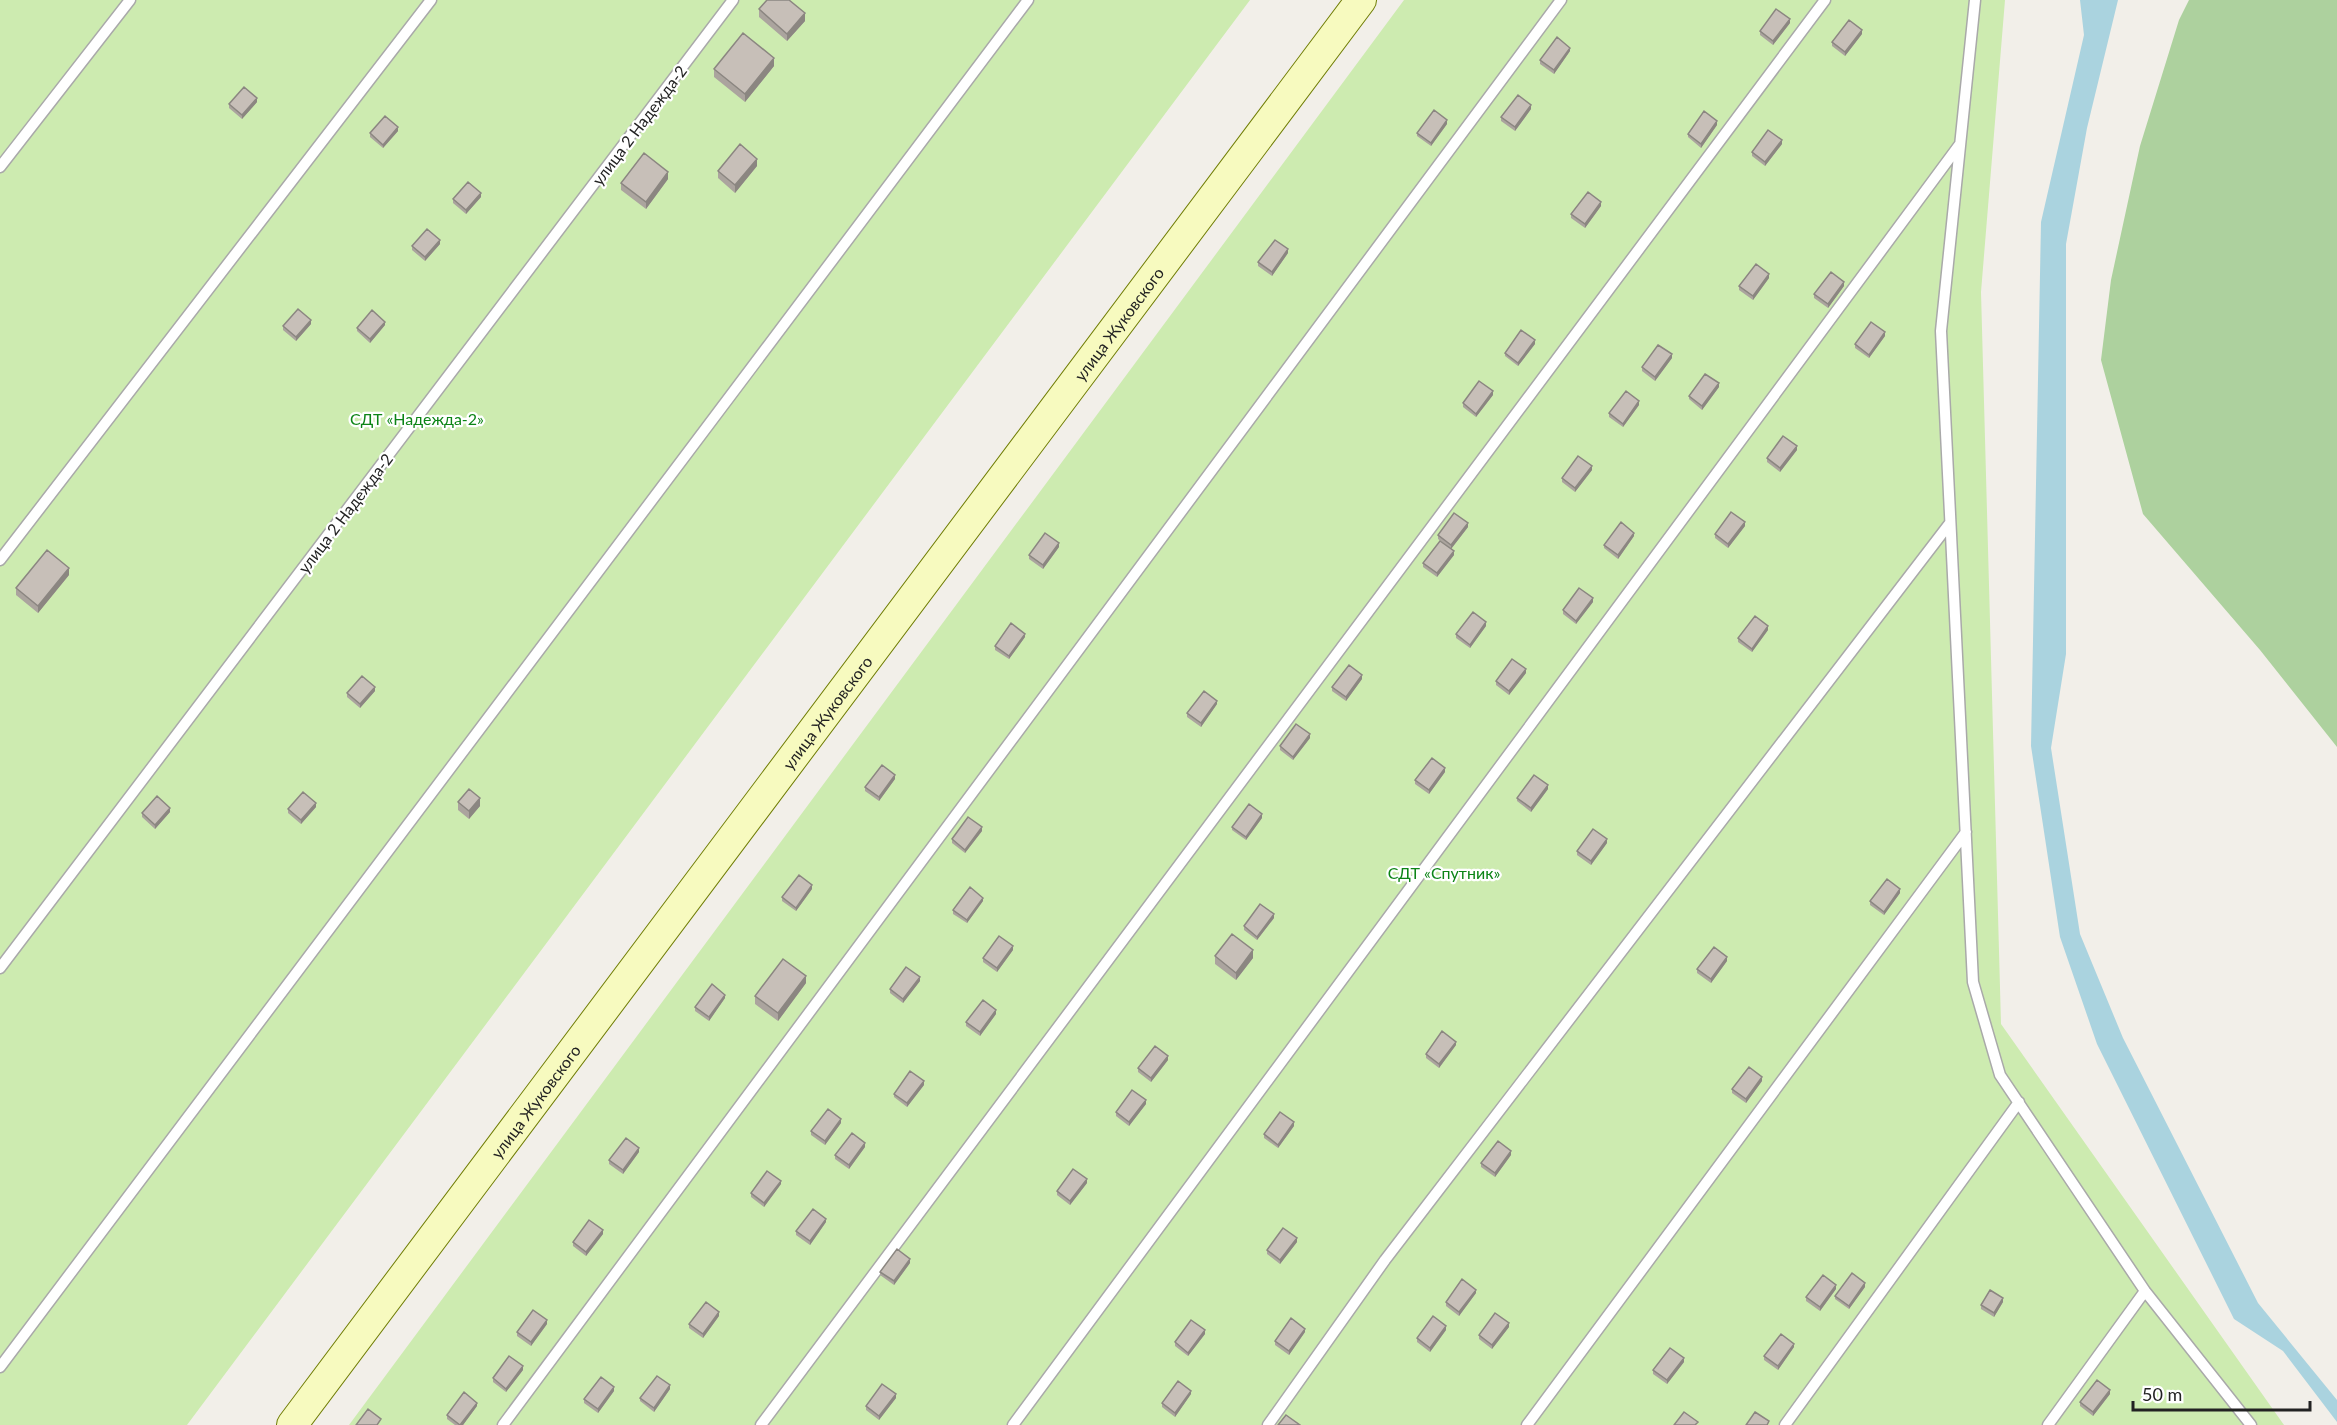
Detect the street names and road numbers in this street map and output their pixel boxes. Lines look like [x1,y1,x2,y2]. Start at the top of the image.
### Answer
street label: улица 2 Надежда-2 [588,61,690,189]
street label: улица Жуковского [1070,263,1167,384]
street label: улица 2 Надежда-2 [294,449,396,577]
street label: улица Жуковского [778,652,875,773]
street label: улица Жуковского [486,1041,584,1161]

